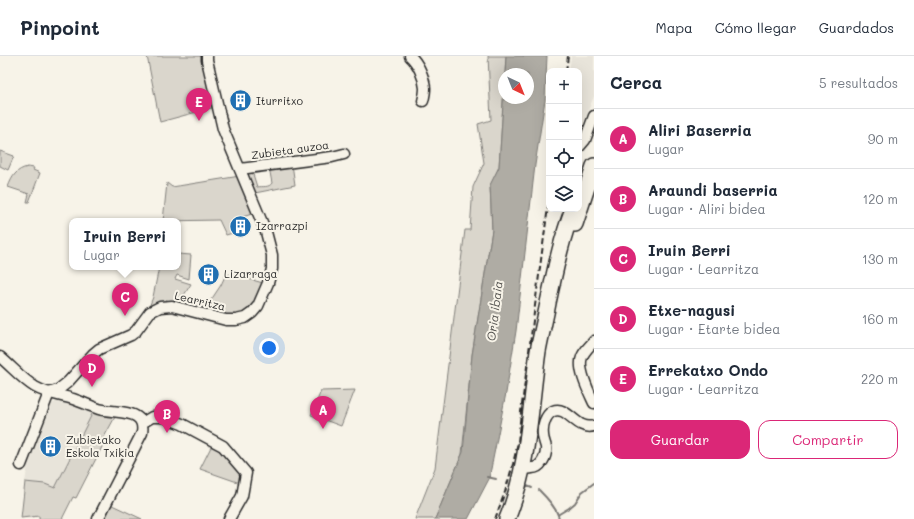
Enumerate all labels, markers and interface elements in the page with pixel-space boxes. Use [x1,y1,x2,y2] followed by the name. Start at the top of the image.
[20,15,100,40] text: Pinpoint
[656,18,693,37] text: Mapa
[715,18,797,37] text: Cómo llegar
[819,18,894,37] text: Guardados
[498,68,534,104] north arrow
[546,68,582,212] map controls
[546,68,582,104] button: +
[610,71,662,93] text: Cerca
[819,74,898,91] text: 5 resultados
[186,88,212,121] pin: E
[227,88,253,114] building icon: Iturritxo
[256,93,304,108] place label: Iturritxo
[546,104,582,140] button: −
[648,120,752,140] text: Aliri Baserria
[618,130,628,147] text: A
[868,130,898,147] text: 90 m
[250,137,330,162] street label: Zubieta auzoa
[546,140,582,176] button: locate
[648,140,684,157] text: Lugar
[546,176,582,212] button: layers
[648,180,778,200] text: Araundi baserria
[619,190,627,207] text: B
[862,190,898,207] text: 120 m
[648,200,766,217] text: Lugar · Aliri bidea
[228,213,254,239] building icon: Izarrazpi
[69,218,181,270] popup
[256,218,308,233] place label: Izarrazpi
[84,226,166,246] text: Iruin Berri
[648,240,731,260] text: Iruin Berri
[84,246,120,263] text: Lugar
[618,250,628,267] text: C
[862,250,898,267] text: 130 m
[648,260,759,277] text: Lugar · Learritza
[195,261,221,287] building icon: Lizarraga
[224,266,277,281] place label: Lizarraga
[482,280,506,342] water label: Oria ibaia
[112,283,138,316] pin: C
[173,287,227,314] street label: Learritza
[648,300,735,320] text: Etxe-nagusi
[618,310,628,327] text: D
[862,310,898,327] text: 160 m
[648,320,780,337] text: Lugar · Etarte bidea
[259,338,279,358] your location
[79,354,105,387] pin: D
[648,360,768,380] text: Errekatxo Ondo
[619,370,627,387] text: E
[861,370,898,387] text: 220 m
[648,380,759,397] text: Lugar · Learritza
[310,396,336,429] pin: A
[154,400,180,433] pin: B
[610,420,750,459] button: Guardar
[758,420,898,459] button: Compartir
[66,432,134,460] place label: Zubietako Eskola Txikia
[37,433,63,459] building icon: Zubietako Eskola Txikia

